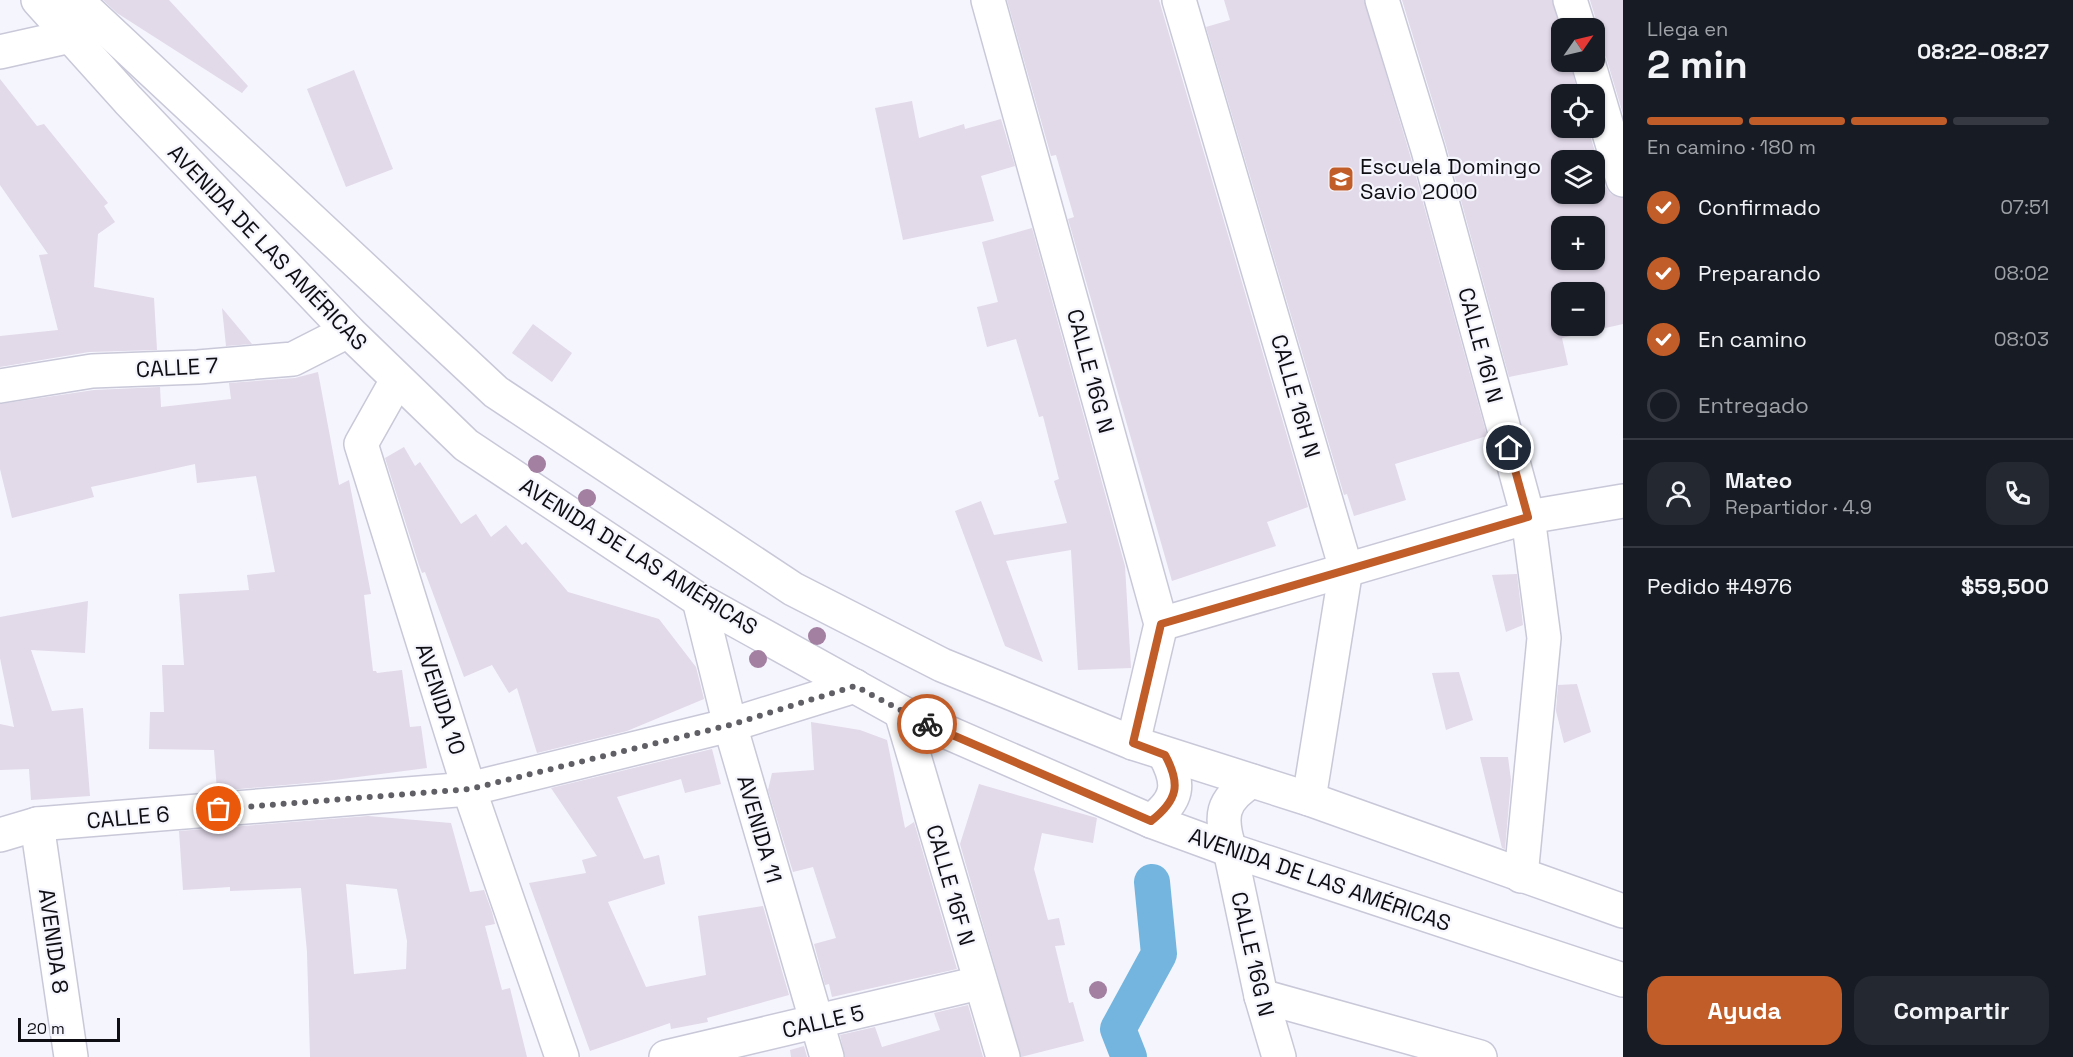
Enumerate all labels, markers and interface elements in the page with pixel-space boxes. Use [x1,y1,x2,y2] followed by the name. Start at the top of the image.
[1647,16,1728,42] text: Llega en
[1551,18,1605,72] north arrow
[1551,18,1605,336] map controls
[1917,37,2049,65] text: 08:22–08:27
[1647,40,1748,89] text: 2 min
[1551,84,1605,138] button: locate
[1647,134,1816,160] text: En camino · 180 m
[162,138,374,356] street label: AVENIDA DE LAS AMÉRICAS
[1551,150,1605,204] button: layers
[1360,152,1541,205] place label: Escuela Domingo Savio 2000
[1326,164,1356,194] school or university icon: Escuela Domingo Savio 2000
[1647,191,1680,224] icon: check
[1698,193,1821,221] text: Confirmado
[2000,194,2049,220] text: 07:51
[1551,216,1605,270] button: +
[1647,257,1680,290] icon: check
[1698,259,1821,287] text: Preparando
[1994,260,2049,286] text: 08:02
[1551,282,1605,336] button: −
[1452,284,1510,406] street label: CALLE 16I N
[1061,306,1121,436] street label: CALLE 16G N
[1647,323,1680,356] icon: check
[1698,325,1807,353] text: En camino
[1994,326,2049,352] text: 08:03
[1265,331,1327,461] street label: CALLE 16H N
[135,351,219,383] street label: CALLE 7
[1698,391,1809,419] text: Entregado
[1483,422,1534,473] pin
[1492,431,1525,464] icon: home
[1647,462,1710,525] button: person
[1986,462,2049,525] button: phone
[1725,466,1792,494] text: Mateo
[515,471,763,641] street label: AVENIDA DE LAS AMÉRICAS
[1725,494,1872,520] text: Repartidor · 4.9
[1647,572,1792,600] text: Pedido #4976
[1961,572,2049,600] text: $59,500
[410,640,472,758] street label: AVENIDA 10
[897,694,957,754] courier
[911,708,944,741] icon: bike
[731,772,789,886] street label: AVENIDA 11
[193,783,244,834] pin
[202,792,235,825] icon: bag
[85,799,171,835] street label: CALLE 6
[920,821,982,949] street label: CALLE 16F N
[1185,821,1455,937] street label: AVENIDA DE LAS AMÉRICAS
[33,887,75,995] street label: AVENIDA 8
[1225,889,1281,1019] street label: CALLE 16G N
[1647,976,1842,1045] button: Ayuda
[1854,976,2049,1045] button: Compartir
[779,998,867,1044] street label: CALLE 5
[18,1015,120,1042] scale bar
[27,1018,65,1039] text: 20 m

